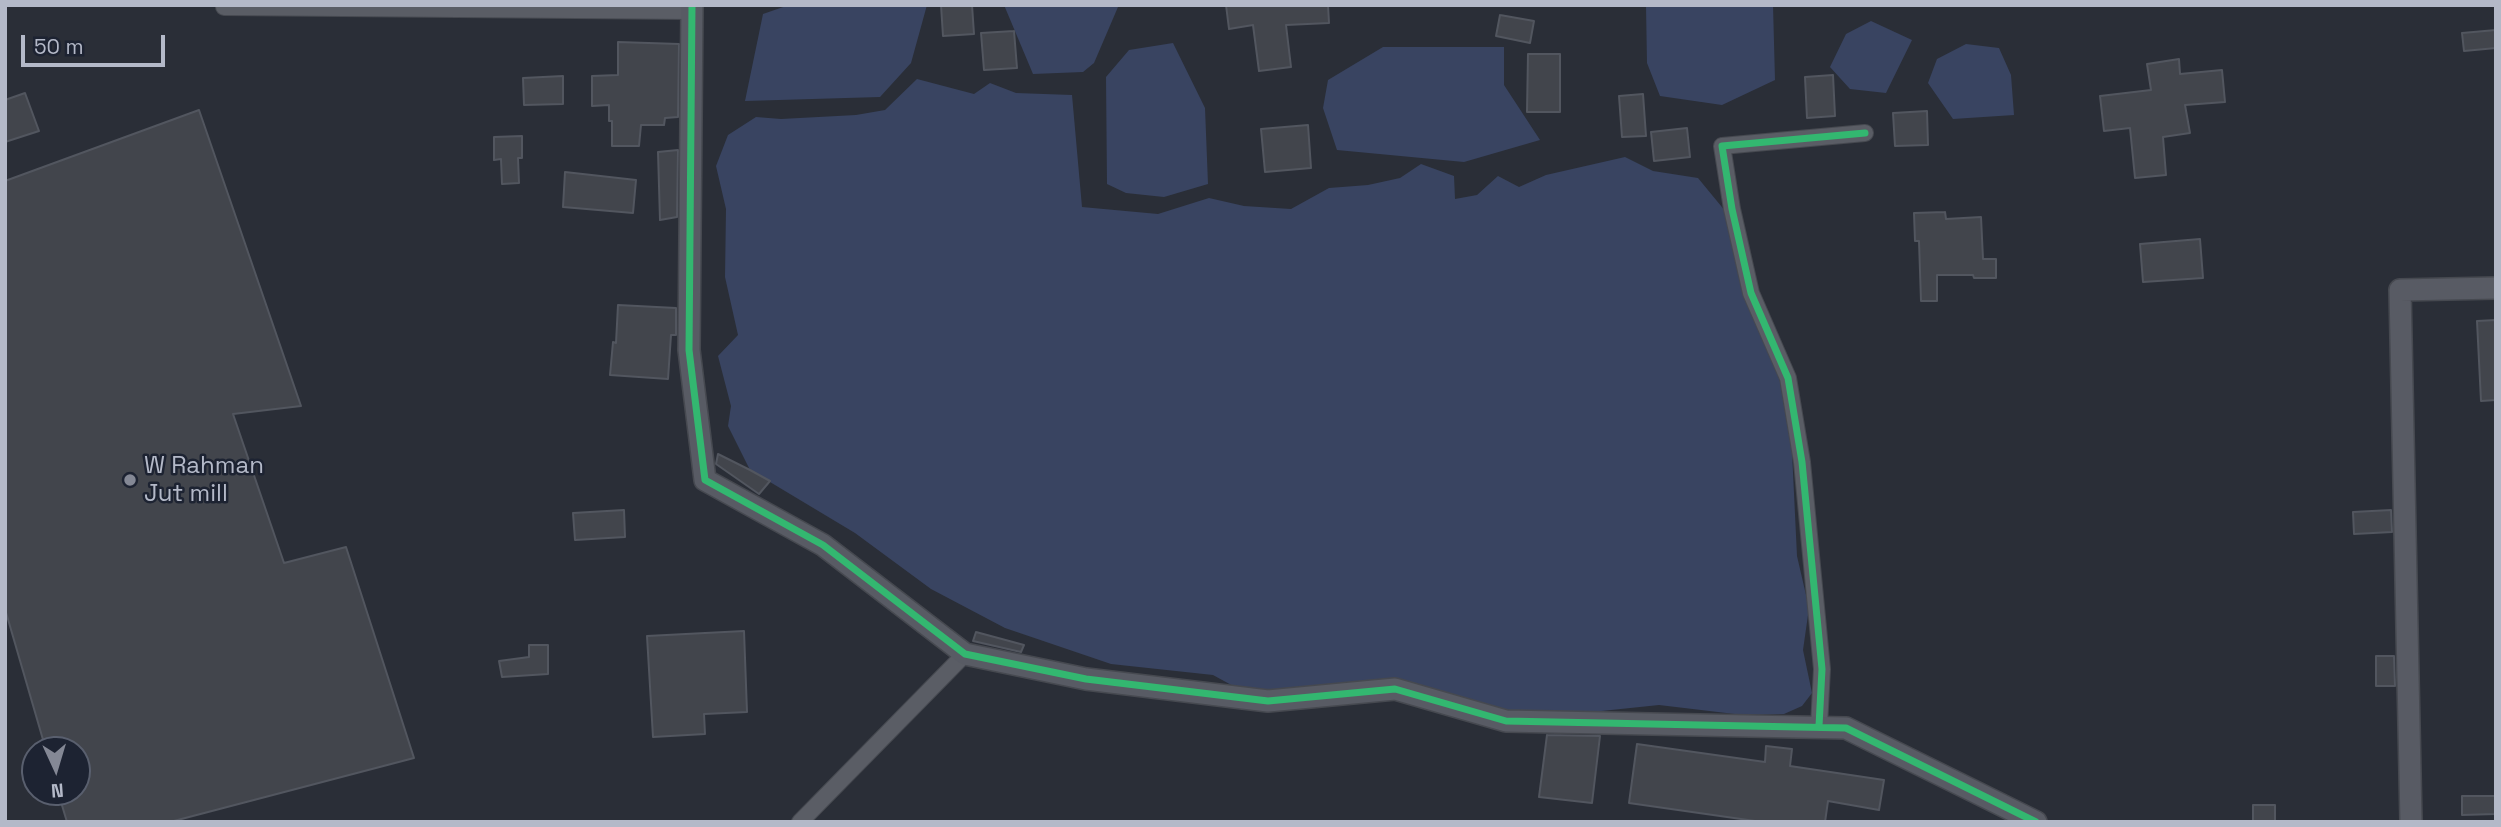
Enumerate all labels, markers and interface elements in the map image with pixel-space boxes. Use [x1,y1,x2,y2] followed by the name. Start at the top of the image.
[24,21,168,65] scale bar
[34,33,84,60] text: 50 m
[144,452,264,508] place label: W Rahman Jut mill
[122,472,138,488] marker: W Rahman Jut mill
[21,736,91,806] north arrow
[50,778,65,803] text: N

